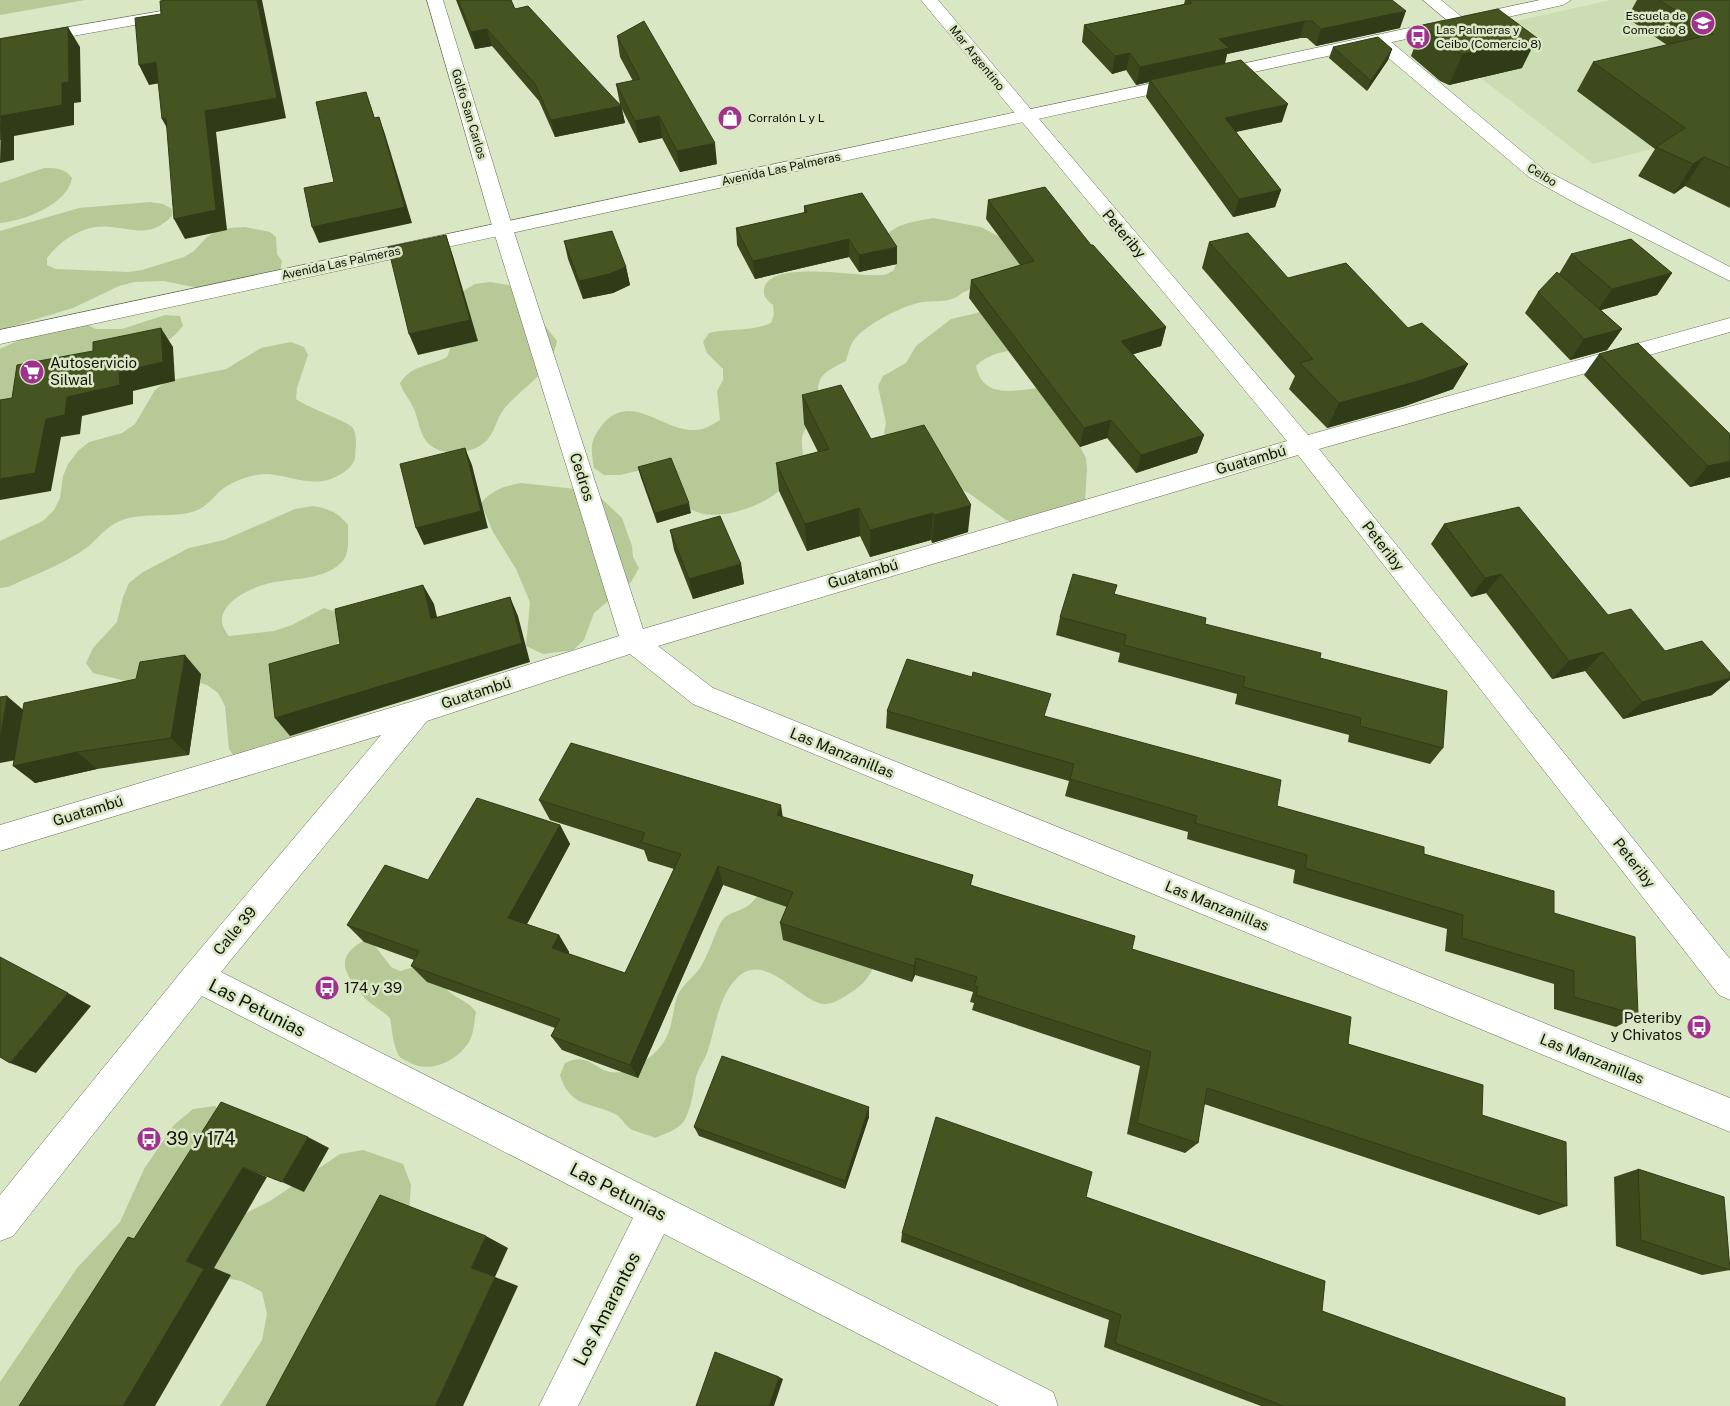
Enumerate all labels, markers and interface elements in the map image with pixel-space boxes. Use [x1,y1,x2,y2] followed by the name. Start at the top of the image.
[1622,9,1686,37] place label: Escuela de Comercio 8
[1690,10,1716,36] school or university icon: Escuela de Comercio 8
[946,23,1008,94] street label: Mar Argentino
[1436,23,1542,51] place label: Las Palmeras y Ceibo (Comercio 8)
[1405,24,1431,50] bus stop icon: Las Palmeras y Ceibo (Comercio 8)
[449,67,489,161] street label: Golfo San Carlos
[717,105,743,131] shop icon: Corralón L y L
[748,111,825,125] place label: Corralón L y L
[720,150,842,188] street label: Avenida Las Palmeras
[1525,161,1559,190] street label: Ceibo
[1099,206,1150,261] street label: Peteriby
[280,244,402,282] street label: Avenida Las Palmeras
[50,354,137,388] place label: Autoservicio Silwal
[19,359,45,385] supermarket icon: Autoservicio Silwal
[1214,441,1288,478] street label: Guatambú
[567,451,598,503] street label: Cedros
[1359,518,1408,574] street label: Peteriby
[826,555,900,592] street label: Guatambú
[439,673,513,712] street label: Guatambú
[788,724,897,781] street label: Las Manzanillas
[51,792,125,829] street label: Guatambú
[1610,835,1659,891] street label: Peteriby
[1163,877,1272,934] street label: Las Manzanillas
[210,903,260,958] street label: Calle 39
[205,974,309,1041] street label: Las Petunias
[314,975,340,1001] bus stop icon: 174 y 39
[344,979,402,996] place label: 174 y 39
[1611,1009,1682,1043] place label: Peteriby y Chivatos
[1686,1014,1712,1040] bus stop icon: Peteriby y Chivatos
[1538,1030,1647,1087] street label: Las Manzanillas
[136,1126,162,1152] bus stop icon: 39 y 174
[166,1128,236,1149] place label: 39 y 174
[566,1158,670,1225] street label: Las Petunias
[569,1249,644,1369] street label: Los Amarantos

